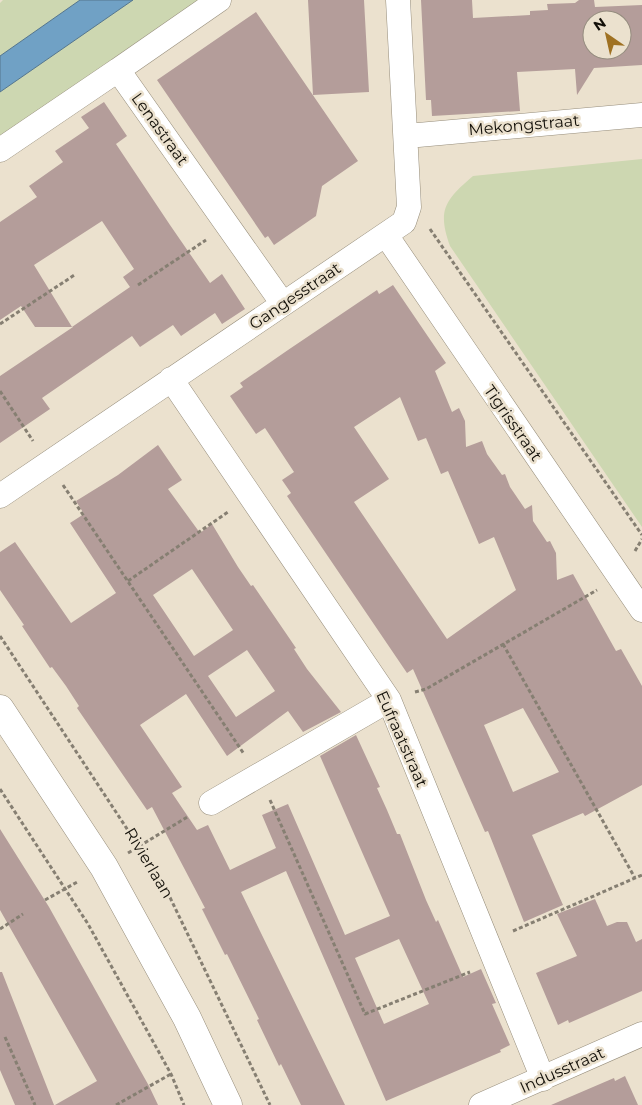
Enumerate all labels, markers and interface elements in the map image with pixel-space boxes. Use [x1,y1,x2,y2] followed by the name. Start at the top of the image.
[582,10,632,60] north arrow
[590,14,609,35] text: N
[127,89,193,169] street label: Lenastraat
[468,111,581,139] street label: Mekongstraat
[246,258,345,334] street label: Gangesstraat
[480,381,546,465] street label: Tigrisstraat
[372,688,432,791] street label: Eufraatstraat
[121,824,177,902] street label: Rivierlaan
[517,1043,608,1097] street label: Indusstraat

